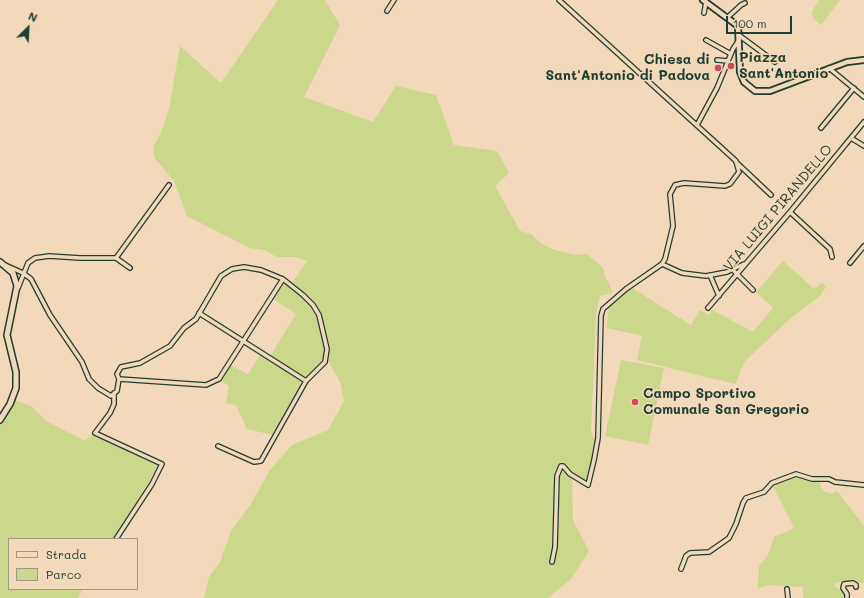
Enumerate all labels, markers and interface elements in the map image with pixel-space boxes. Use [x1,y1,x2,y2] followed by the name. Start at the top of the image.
[8,8,48,48] north arrow
[26,8,40,25] text: N
[728,8,794,34] scale bar
[733,15,767,31] text: 100 m
[739,50,828,82] place label: Piazza Sant'Antonio
[546,52,710,84] place label: Chiesa di Sant'Antonio di Padova
[726,61,736,71] marker: Piazza Sant'Antonio
[713,63,723,73] marker: Chiesa di Sant'Antonio di Padova
[720,141,836,275] street label: VIA LUIGI PIRANDELLO
[643,386,809,418] place label: Campo Sportivo Comunale San Gregorio
[630,397,640,407] marker: Campo Sportivo Comunale San Gregorio
[8,538,138,590] legend
[46,546,87,562] text: Strada
[46,566,81,582] text: Parco

